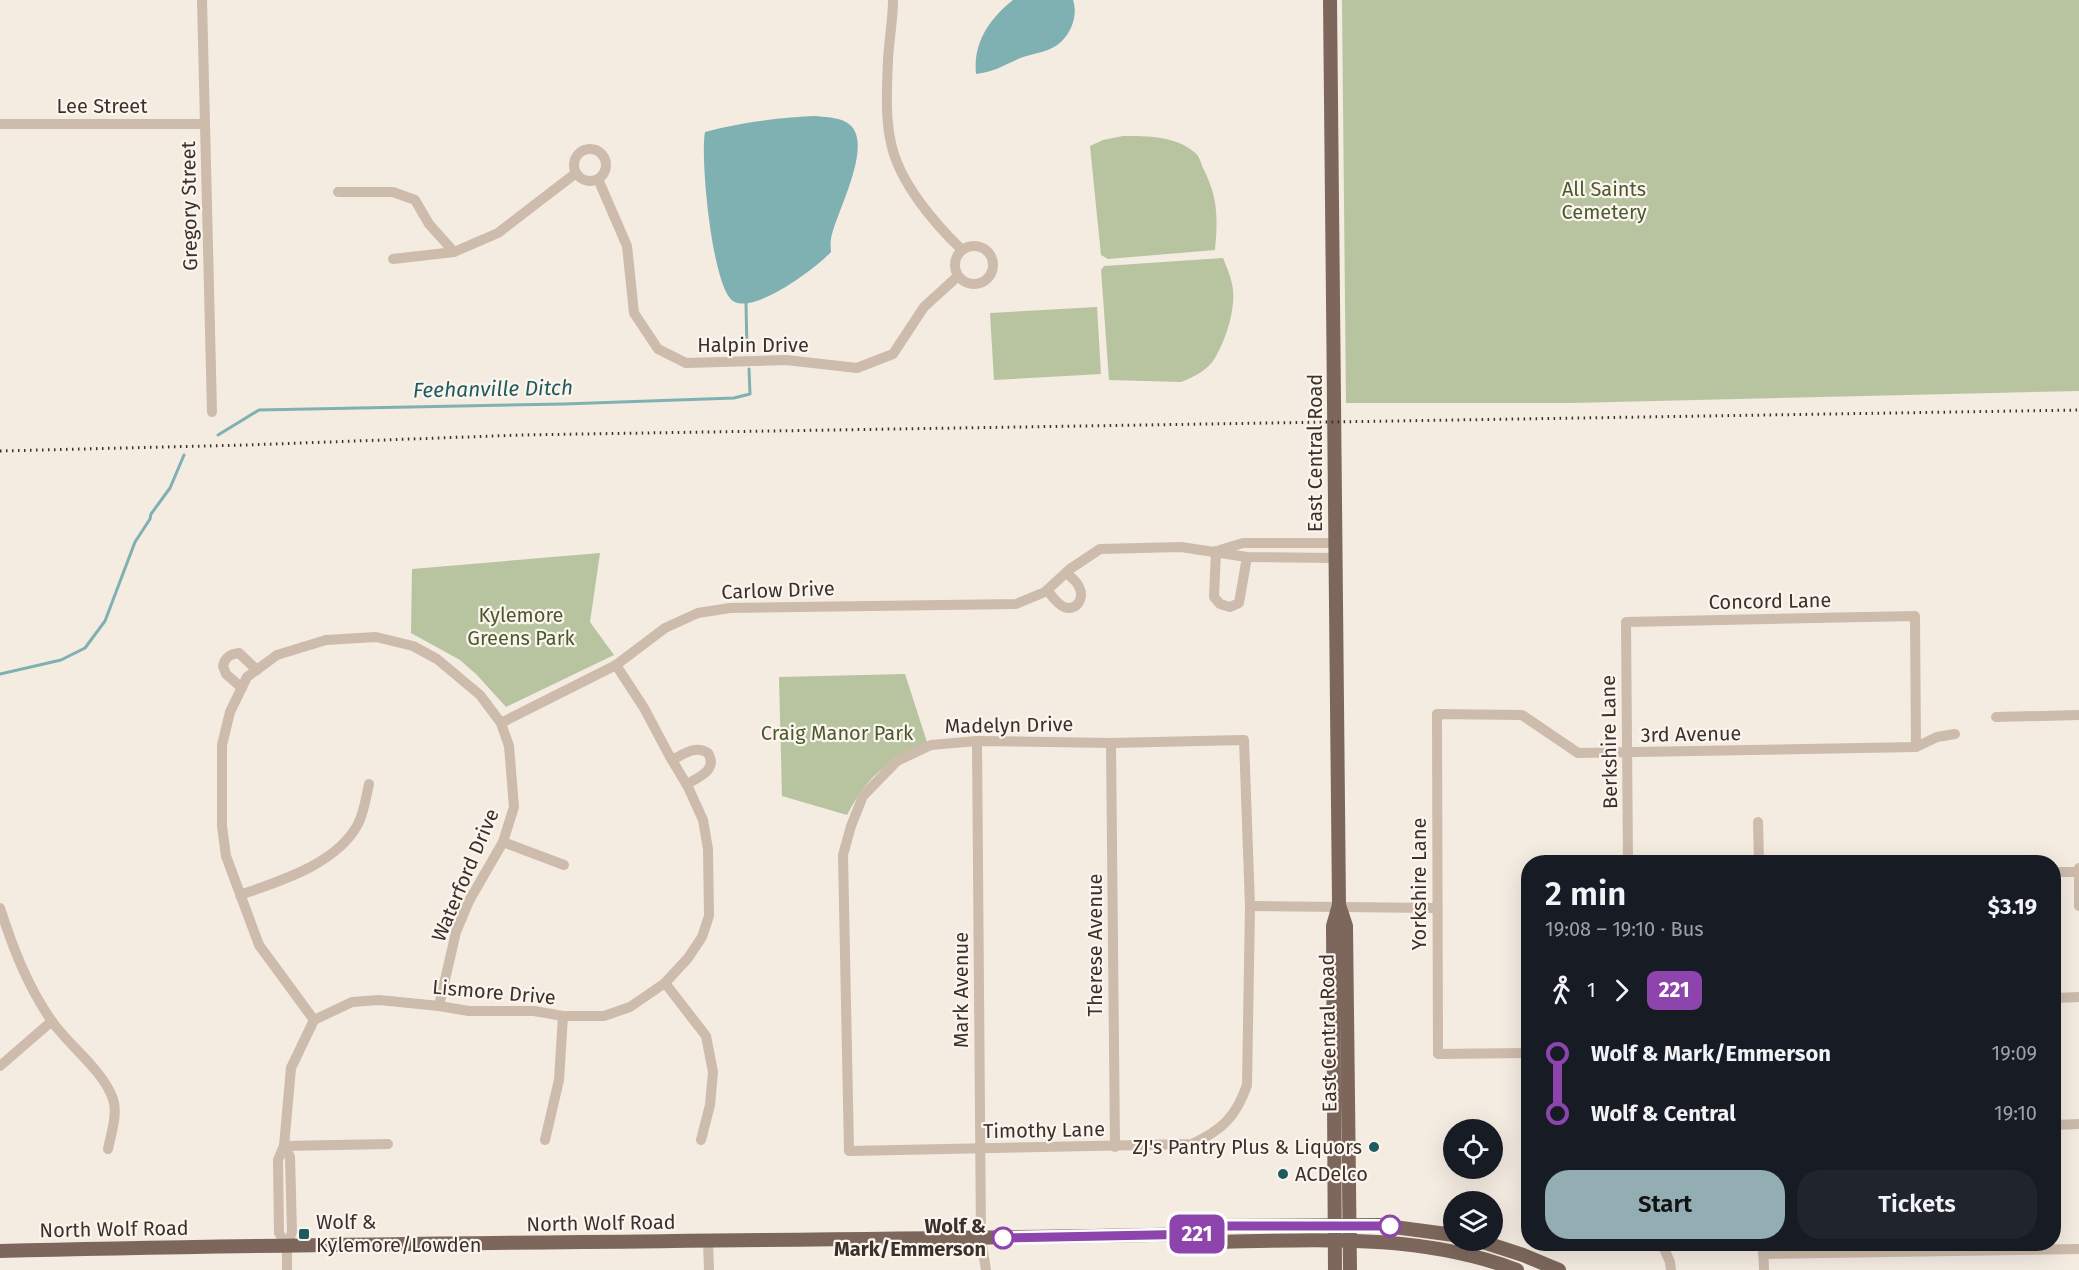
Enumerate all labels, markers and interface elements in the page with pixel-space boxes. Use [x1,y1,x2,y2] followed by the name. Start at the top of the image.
[57,94,148,118] street label: Lee Street
[176,140,202,271] street label: Gregory Street
[1561,177,1647,224] park label: All Saints Cemetery
[697,333,809,357] street label: Halpin Drive
[1303,374,1327,532] street label: East Central Road
[413,375,573,403] water label: Feehanville Ditch
[721,576,835,604] street label: Carlow Drive
[1708,588,1832,614] street label: Concord Lane
[467,603,575,650] park label: Kylemore Greens Park
[1596,675,1622,809] street label: Berkshire Lane
[944,712,1074,738] street label: Madelyn Drive
[761,721,914,745] park label: Craig Manor Park
[1640,721,1742,747] street label: 3rd Avenue
[426,805,504,945] street label: Waterford Drive
[1407,818,1431,950] street label: Yorkshire Lane
[1083,874,1107,1016] street label: Therese Avenue
[1545,874,1626,914] text: 2 min
[1988,893,2037,920] text: $3.19
[1545,917,1704,941] text: 19:08 – 19:10 · Bus
[949,932,973,1048] street label: Mark Avenue
[1315,953,1341,1113] street label: East Central Road
[1545,974,1578,1007] icon: walk
[1605,974,1638,1007] icon: forward
[431,975,557,1009] street label: Lismore Drive
[1659,977,1690,1003] text: 221
[1587,978,1596,1002] text: 1
[1591,1040,1831,1067] text: Wolf & Mark/Emmerson
[1992,1041,2037,1065] text: 19:09
[1591,1100,1736,1127] text: Wolf & Central
[1994,1101,2037,1125] text: 19:10
[983,1117,1105,1143] street label: Timothy Lane
[1443,1119,1503,1251] map controls
[1443,1119,1503,1179] button: locate
[1133,1135,1362,1159] place label: ZJ's Pantry Plus & Liquors
[1367,1140,1381,1154] marker: ZJ's Pantry Plus & Liquors
[1295,1162,1368,1186] place label: ACDelco
[1276,1167,1290,1181] marker: ACDelco
[1545,1170,1785,1239] button: Start
[1797,1170,2037,1239] button: Tickets
[1443,1191,1503,1251] button: layers
[316,1210,481,1257] place label: Wolf & Kylemore/Lowden
[526,1210,676,1236] street label: North Wolf Road
[834,1214,986,1261] place label: Wolf & Mark/Emmerson
[1162,1214,1232,1254] line badge: 221
[1379,1215,1401,1237] unlabelled marker
[39,1216,189,1242] street label: North Wolf Road
[1182,1221,1213,1247] text: 221
[297,1227,311,1241] marker: Wolf & Kylemore/Lowden
[992,1227,1014,1249] marker: Wolf & Mark/Emmerson

